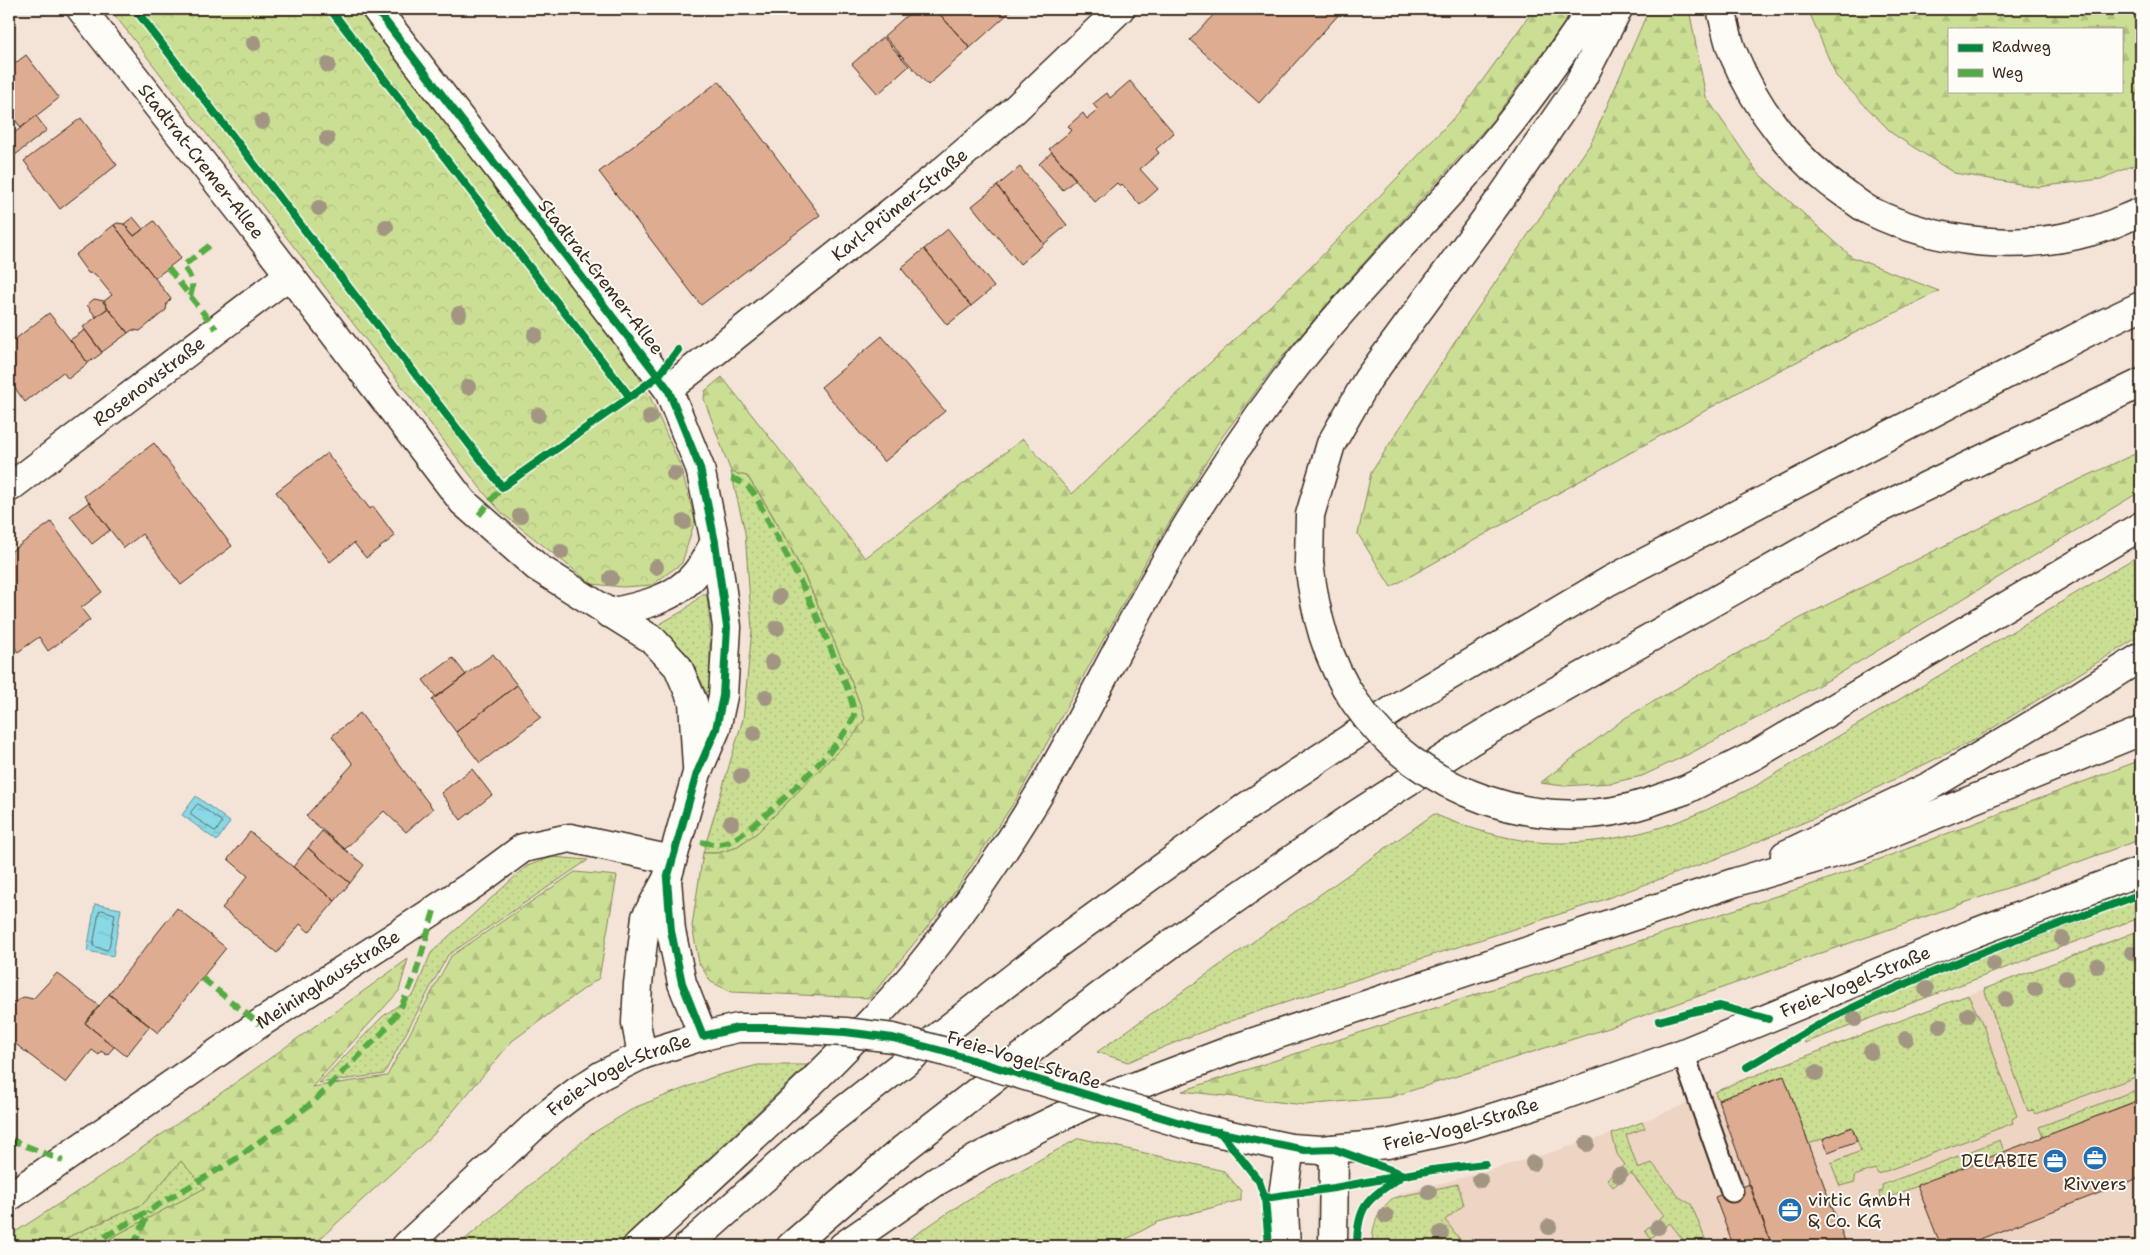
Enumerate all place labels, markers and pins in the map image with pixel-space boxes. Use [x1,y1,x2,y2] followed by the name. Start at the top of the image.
[2082,1145,2108,1171] office icon: Rivvers
[2042,1148,2068,1174] office icon: DELABIE
[1961,1149,2038,1173] place label: DELABIE
[2063,1172,2127,1196] place label: Rivvers
[1808,1188,1911,1233] place label: virtic GmbH & Co. KG
[1777,1197,1803,1223] office icon: virtic GmbH & Co. KG

